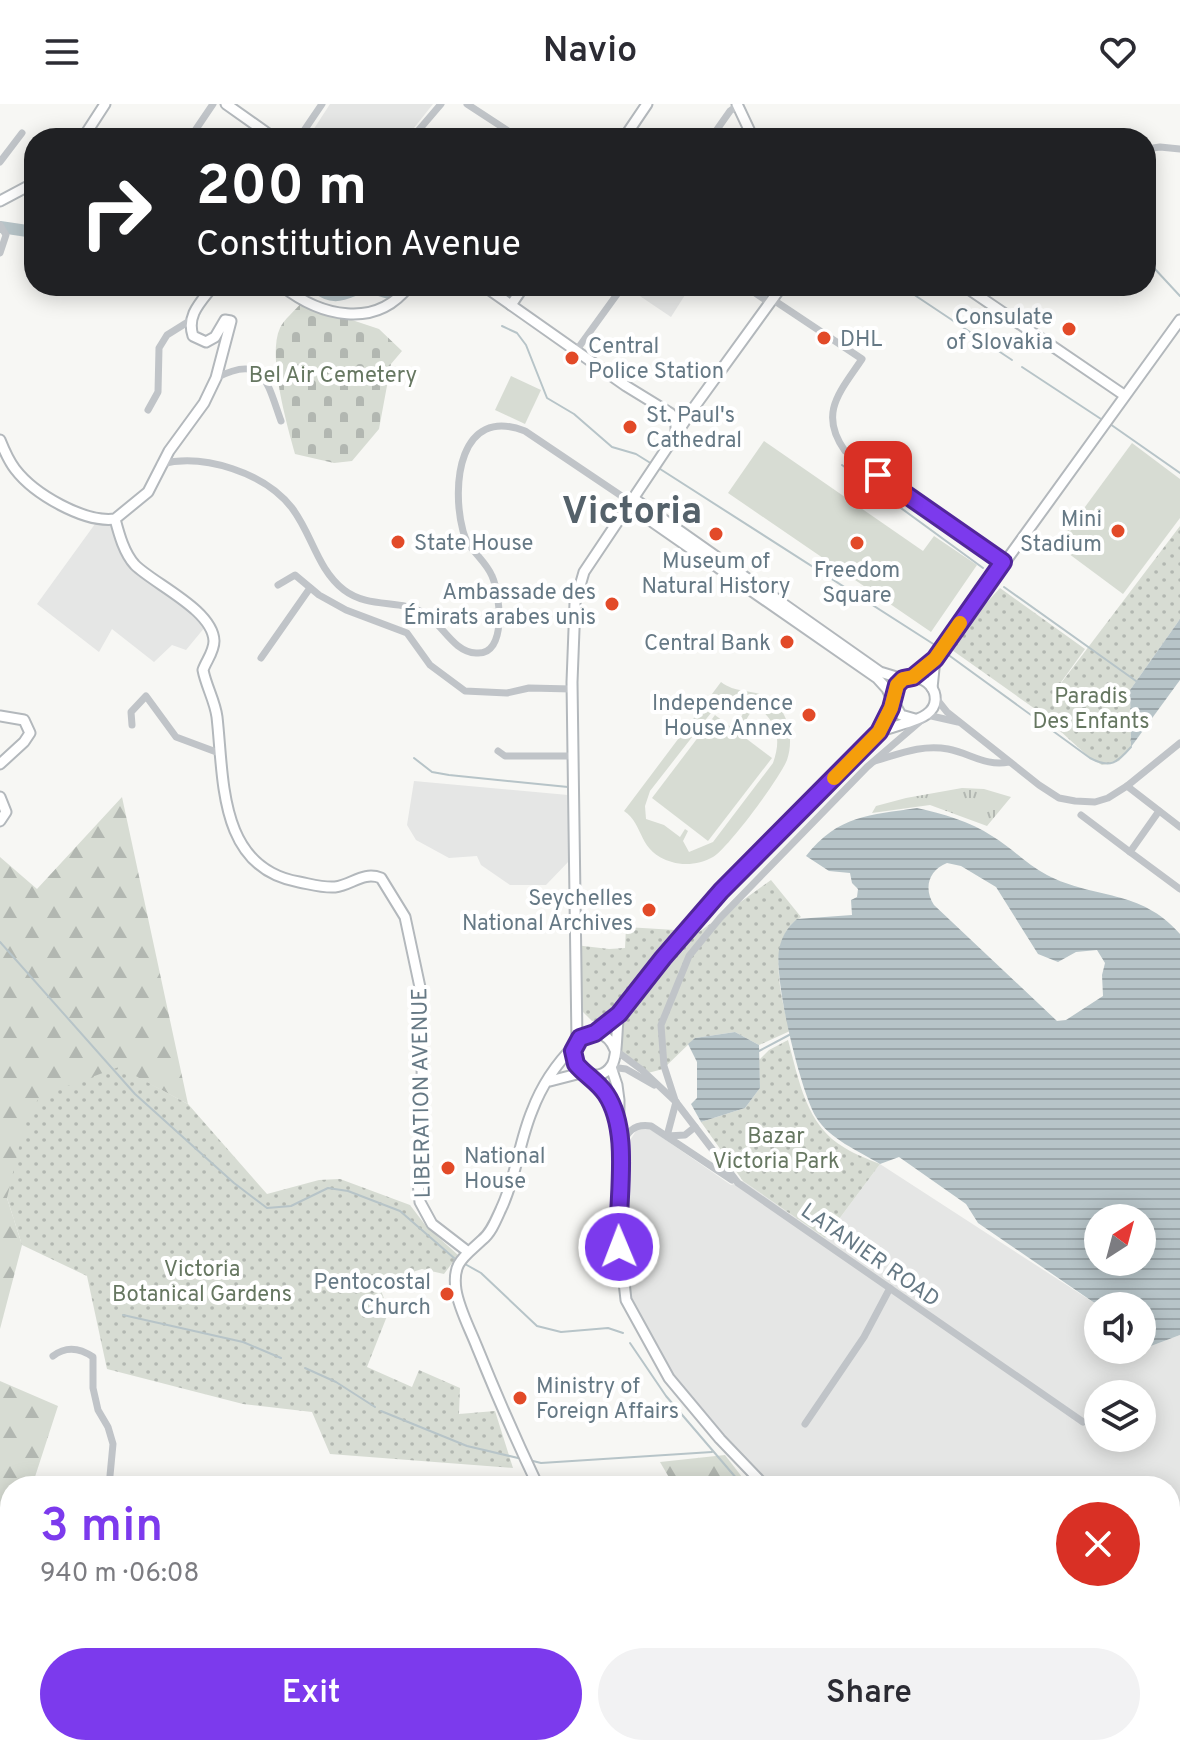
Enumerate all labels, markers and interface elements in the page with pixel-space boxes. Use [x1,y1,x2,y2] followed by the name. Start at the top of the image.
[543,29,637,75] text: Navio
[40,30,84,74] icon: menu
[1096,30,1140,74] icon: heart
[196,154,367,224] text: 200 m
[64,160,168,264] icon: right
[196,223,521,269] text: Constitution Avenue
[946,305,1053,357] place label: Consulate of Slovakia
[1060,320,1078,338] marker: Consulate of Slovakia
[840,327,883,354] place label: DHL
[815,329,833,347] marker: DHL
[588,334,724,386] place label: Central Police Station
[563,349,581,367] marker: Central Police Station
[249,363,417,390] park label: Bel Air Cemetery
[646,403,742,455] place label: St. Paul's Cathedral
[621,418,639,436] marker: St. Paul's Cathedral
[844,441,912,509] pin
[856,453,900,497] icon: arrive
[562,489,702,538] district label: Victoria
[1020,507,1102,559] place label: Mini Stadium
[1109,522,1127,540] marker: Mini Stadium
[707,525,725,543] marker: Museum of Natural History
[414,531,533,558] place label: State House
[389,533,407,551] marker: State House
[848,534,866,552] marker: Freedom Square
[642,549,790,601] place label: Museum of Natural History
[814,558,900,610] place label: Freedom Square
[404,580,596,632] place label: Ambassade des Émirats arabes unis
[603,595,621,613] marker: Ambassade des Émirats arabes unis
[644,631,771,658] place label: Central Bank
[778,633,796,651] marker: Central Bank
[1033,684,1149,736] park label: Paradis Des Enfants
[652,691,793,743] place label: Independence House Annex
[800,706,818,724] marker: Independence House Annex
[462,886,633,938] place label: Seychelles National Archives
[640,901,658,919] marker: Seychelles National Archives
[407,987,438,1199] street label: LIBERATION AVENUE
[712,1124,840,1176] park label: Bazar Victoria Park
[464,1144,546,1196] place label: National House
[439,1159,457,1177] marker: National House
[795,1198,944,1314] street label: LATANIER ROAD
[1084,1204,1156,1276] north arrow
[1084,1204,1156,1452] map controls
[577,1205,661,1289] position arrow
[112,1257,292,1309] park label: Victoria Botanical Gardens
[313,1270,431,1322] place label: Pentocostal Church
[438,1285,456,1303] marker: Pentocostal Church
[1084,1292,1156,1364] button: sound
[536,1374,679,1426] place label: Ministry of Foreign Affairs
[1084,1380,1156,1452] button: layers
[511,1389,529,1407] marker: Ministry of Foreign Affairs
[40,1498,163,1558] text: 3 min
[1056,1502,1140,1586] button: close
[40,1558,199,1591] text: 940 m · 06:08
[40,1648,582,1740] button: Exit
[598,1648,1140,1740] button: Share

